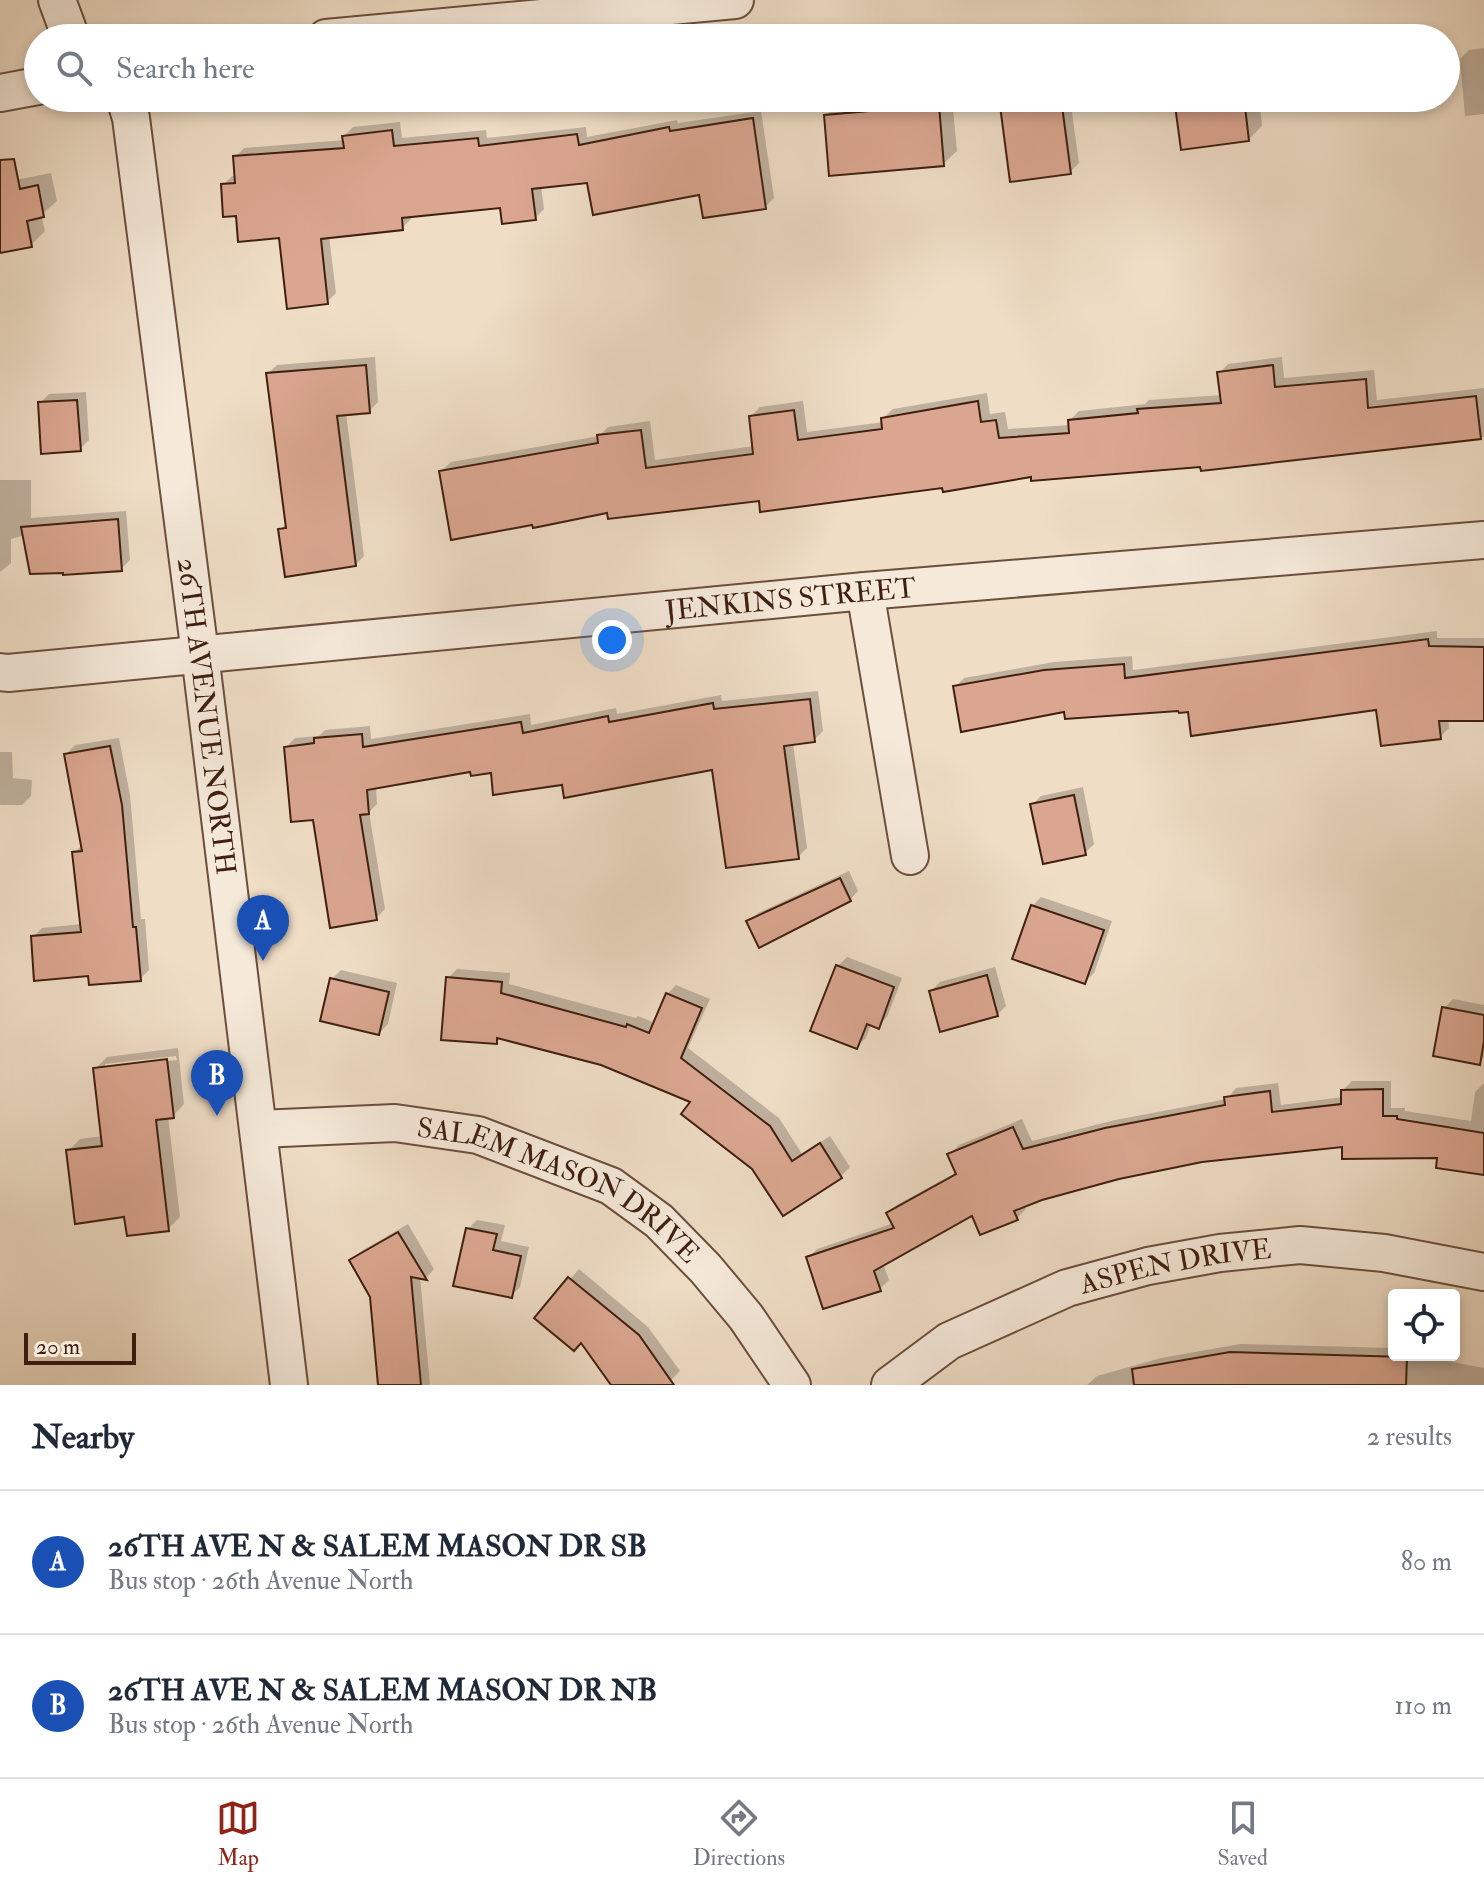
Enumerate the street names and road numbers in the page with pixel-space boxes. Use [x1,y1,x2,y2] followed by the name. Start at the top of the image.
[169,556,243,877] street label: 26TH AVENUE NORTH
[663,571,917,629] street label: JENKINS STREET
[415,1110,706,1271] street label: SALEM MASON DRIVE
[1075,1232,1273,1303] street label: ASPEN DRIVE

